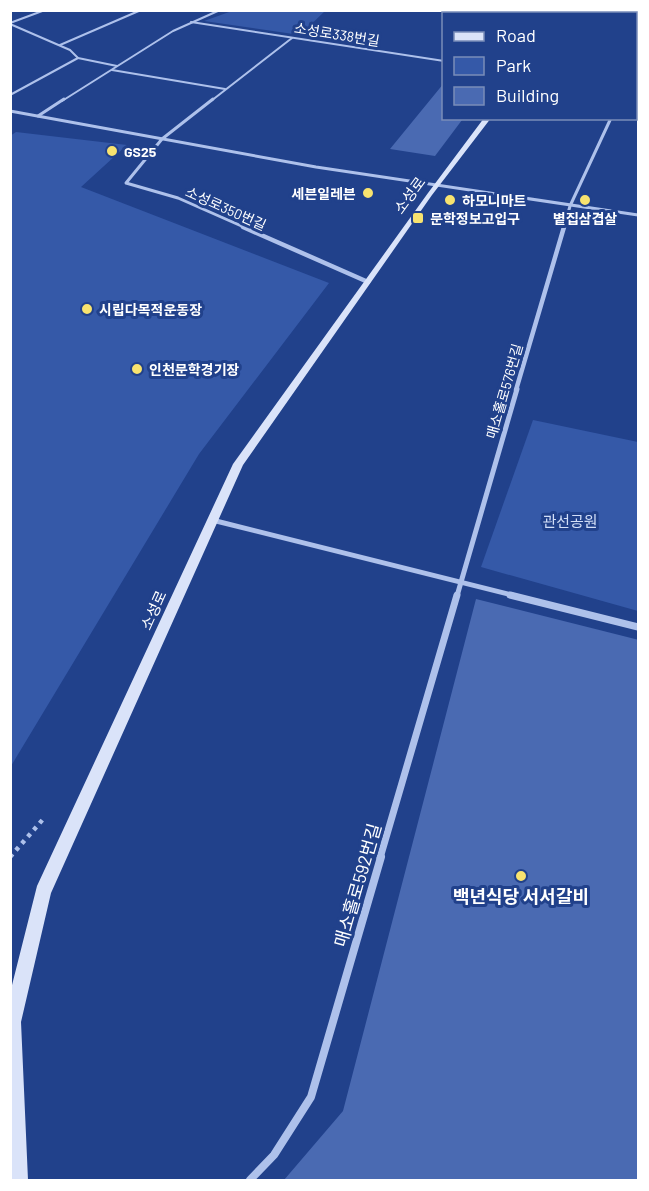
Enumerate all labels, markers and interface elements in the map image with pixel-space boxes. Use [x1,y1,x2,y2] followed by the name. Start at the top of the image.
[442,12,637,120] legend
[293,19,381,49] street label: 소성로338번길
[496,24,536,46] text: Road
[496,54,531,76] text: Park
[496,84,559,106] text: Building
[124,143,157,160] place label: GS25
[105,144,119,158] marker: GS25
[390,173,428,217] street label: 소성로
[183,183,269,233] street label: 소성로350번길
[292,185,356,202] place label: 세븐일레븐
[361,186,375,200] marker: 세븐일레븐
[462,192,527,209] place label: 하모니마트
[443,193,457,207] marker: 하모니마트
[578,193,592,207] marker: 볕집삼겹살
[430,210,520,227] place label: 문학정보고입구
[553,210,617,227] place label: 볕집삼겹살
[411,211,425,225] marker: 문학정보고입구
[99,301,202,318] place label: 시립다목적운동장
[80,302,94,316] marker: 시립다목적운동장
[482,341,526,441] street label: 매소홀로576번길
[149,361,239,378] place label: 인천문학경기장
[130,362,144,376] marker: 인천문학경기장
[542,512,598,530] park label: 관선공원
[136,587,170,633] street label: 소성로
[329,821,385,949] street label: 매소홀로592번길
[514,869,528,883] marker: 백년식당 서서갈비
[453,885,589,907] place label: 백년식당 서서갈비

